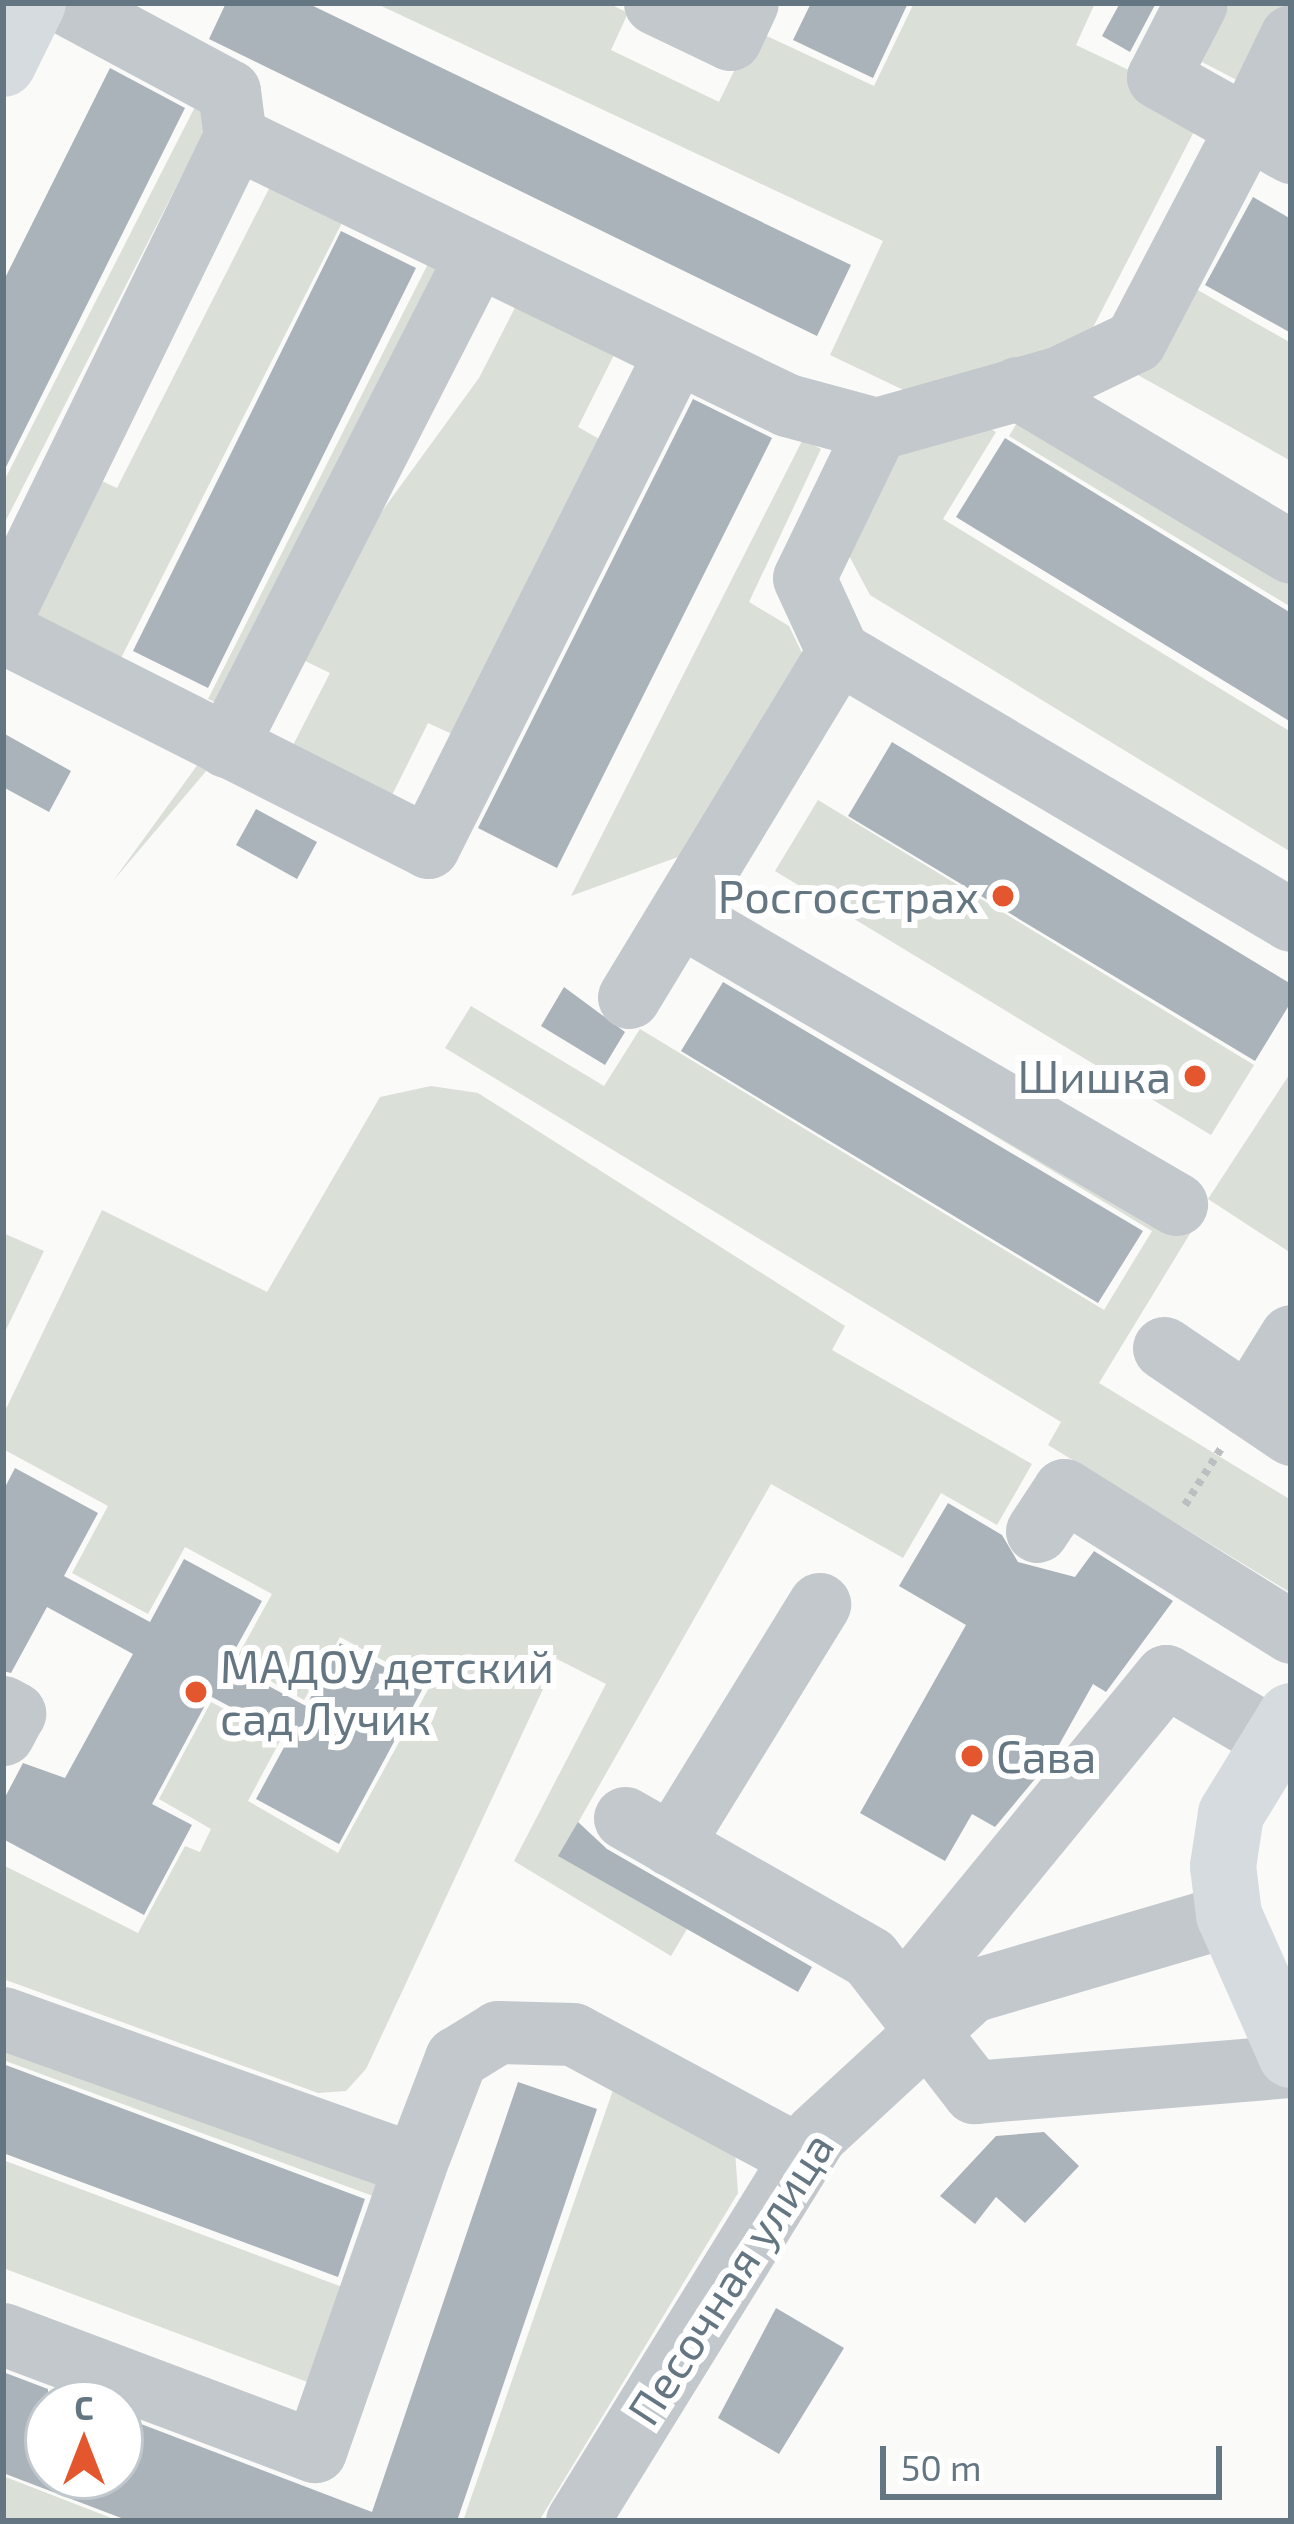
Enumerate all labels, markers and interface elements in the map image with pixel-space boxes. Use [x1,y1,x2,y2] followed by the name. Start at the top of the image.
[718,869,979,923] place label: Росгосстрах
[990,883,1016,909] marker: Росгосстрах
[1018,1049,1171,1103] place label: Шишка
[1182,1063,1208,1089] marker: Шишка
[220,1639,554,1745] place label: МАДОУ детский сад Лучик
[183,1679,209,1705] marker: МАДОУ детский сад Лучик
[996,1729,1096,1783] place label: Сава
[959,1743,985,1769] marker: Сава
[616,2122,844,2434] street label: Песочная улица
[24,2380,144,2500] north arrow
[74,2387,94,2427] text: С
[886,2422,1228,2496] scale bar
[901,2445,982,2488] text: 50 m

